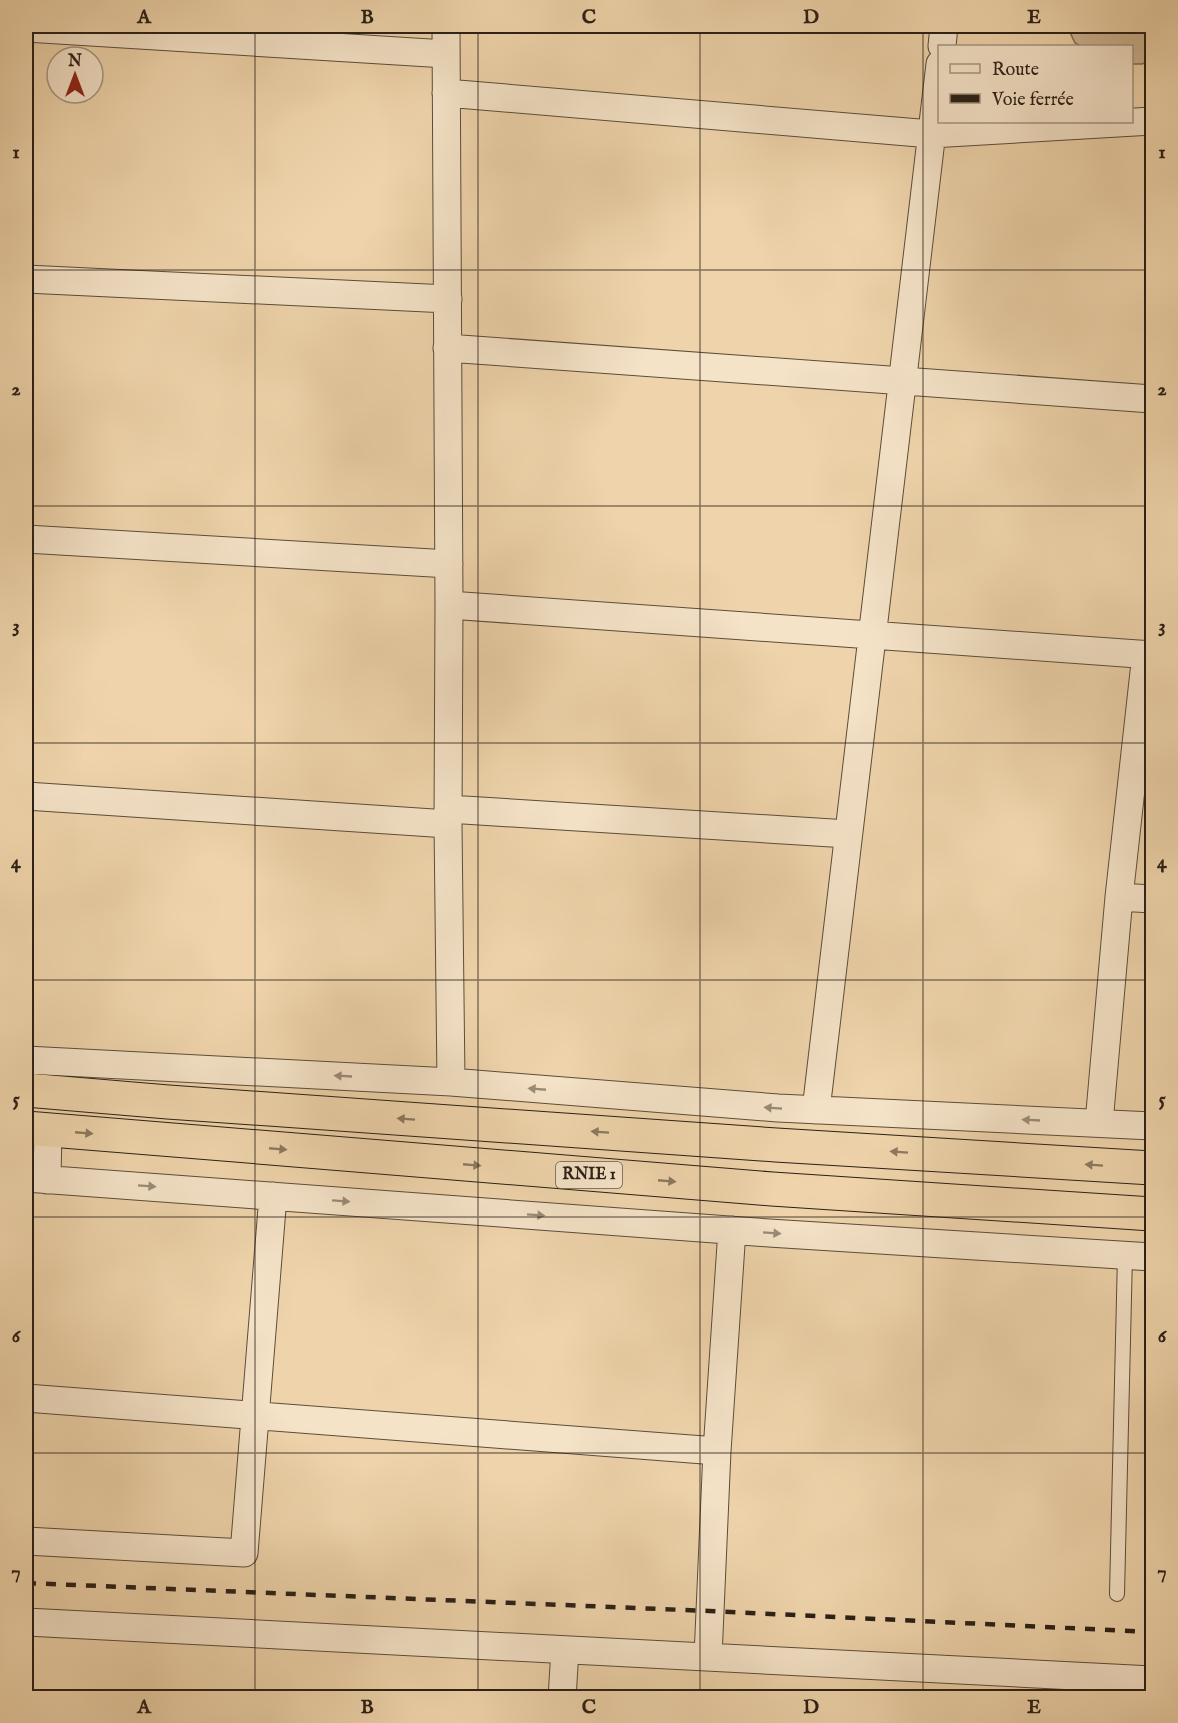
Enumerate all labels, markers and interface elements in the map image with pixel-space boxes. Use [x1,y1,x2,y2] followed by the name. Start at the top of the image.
[136,5,152,30] text: A
[360,5,374,30] text: B
[582,5,596,30] text: C
[803,5,819,30] text: D
[1027,5,1041,30] text: E
[45,45,105,105] north arrow
[938,45,1133,123] legend
[67,52,82,72] text: N
[992,59,1039,82] text: Route
[991,89,1074,112] text: Voie ferrée
[12,140,20,165] text: 1
[1158,140,1166,165] text: 1
[11,377,21,402] text: 2
[1157,377,1167,402] text: 2
[12,614,20,639] text: 3
[1158,614,1166,639] text: 3
[11,850,22,875] text: 4
[1157,850,1168,875] text: 4
[333,1072,352,1081] one-way arrow
[528,1084,547,1094] one-way arrow
[12,1087,20,1112] text: 5
[1158,1087,1166,1112] text: 5
[764,1103,783,1113] one-way arrow
[396,1114,415,1123] one-way arrow
[1022,1115,1041,1124] one-way arrow
[74,1128,93,1138] one-way arrow
[591,1128,610,1137] one-way arrow
[269,1145,288,1154] one-way arrow
[890,1148,909,1157] one-way arrow
[463,1160,482,1170] one-way arrow
[1085,1160,1104,1169] one-way arrow
[556,1162,622,1188] road number: RNIE 1
[657,1176,676,1186] one-way arrow
[137,1181,156,1191] one-way arrow
[332,1196,351,1205] one-way arrow
[526,1210,545,1220] one-way arrow
[763,1228,782,1238] one-way arrow
[12,1324,22,1349] text: 6
[1158,1324,1168,1349] text: 6
[11,1560,21,1585] text: 7
[1157,1560,1167,1585] text: 7
[136,1695,152,1720] text: A
[360,1695,374,1720] text: B
[582,1695,596,1720] text: C
[803,1695,819,1720] text: D
[1027,1695,1041,1720] text: E

